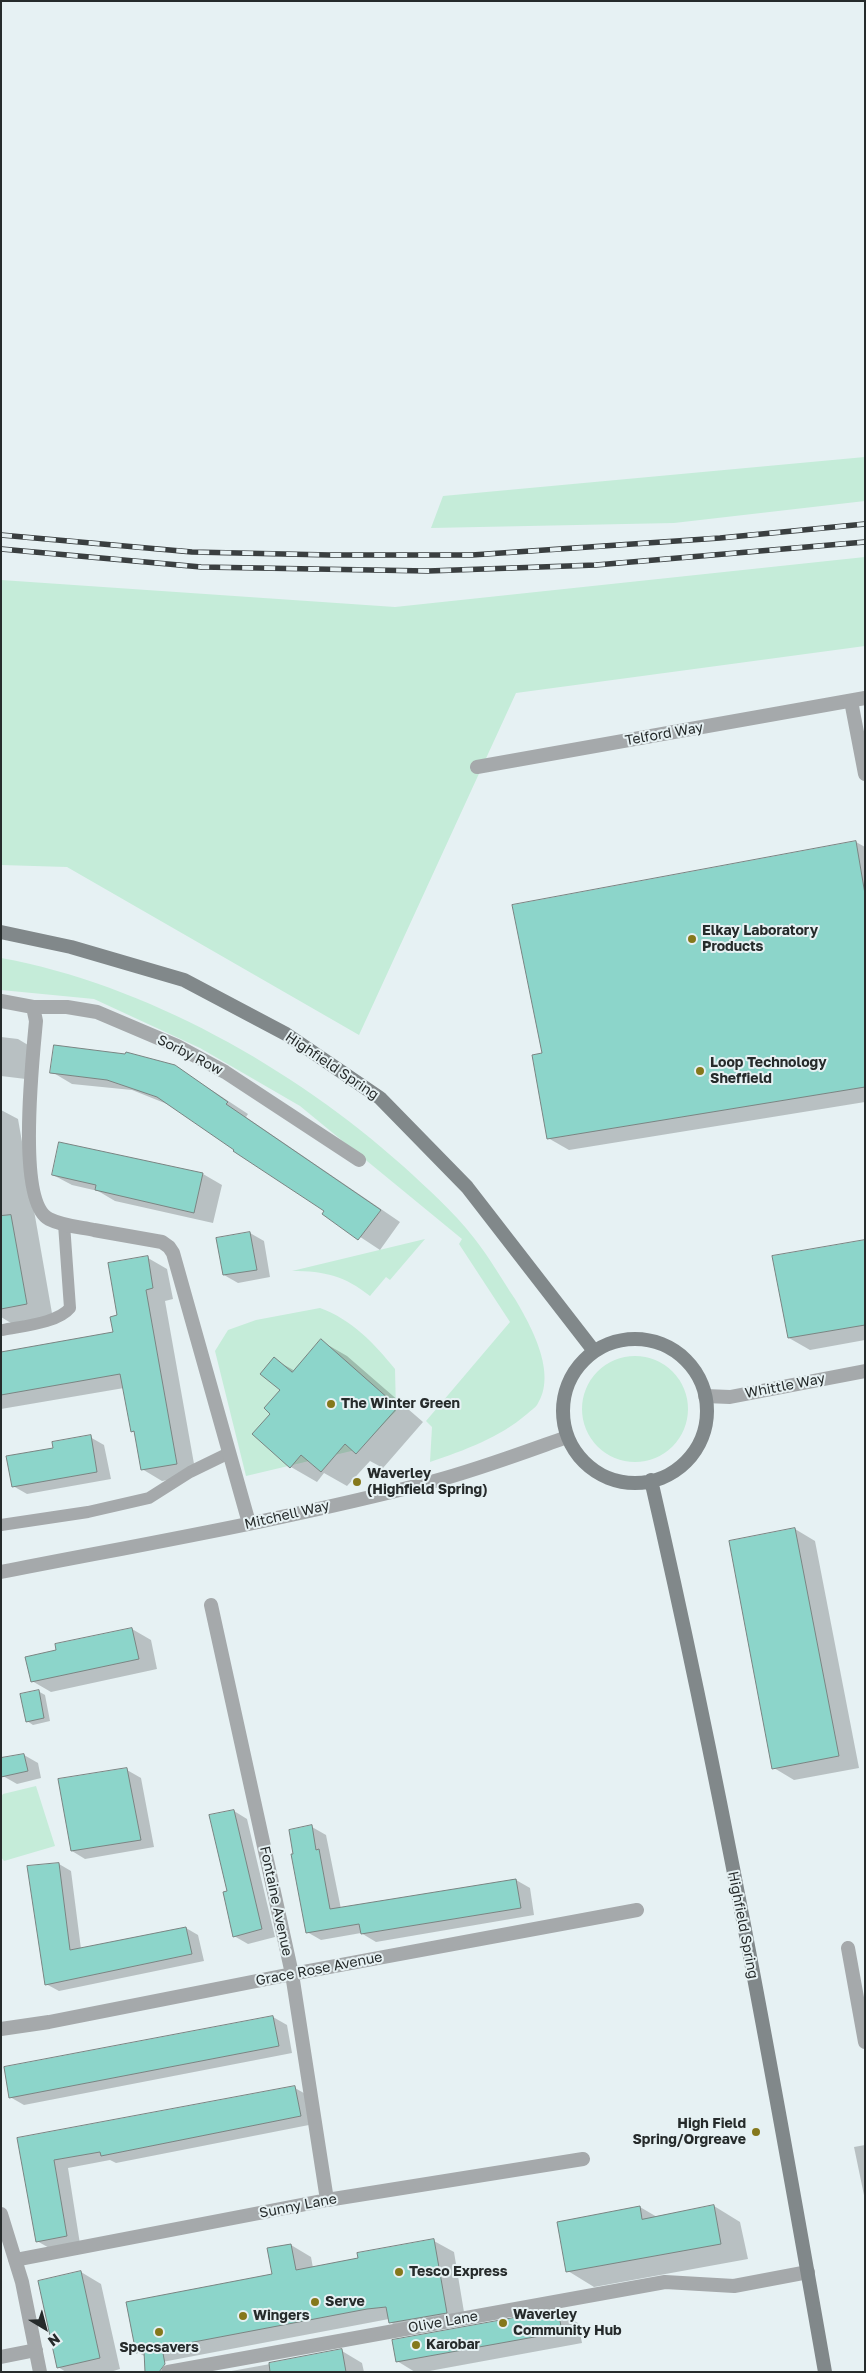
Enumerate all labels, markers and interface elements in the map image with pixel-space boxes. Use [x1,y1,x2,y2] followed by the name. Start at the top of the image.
[624,719,704,749] street label: Telford Way
[702,923,818,956] place label: Elkay Laboratory Products
[686,933,698,945] marker: Elkay Laboratory Products
[282,1029,382,1103] street label: Highfield Spring
[154,1031,226,1079] street label: Sorby Row
[710,1055,827,1088] place label: Loop Technology Sheffield
[694,1065,706,1077] marker: Loop Technology Sheffield
[744,1370,826,1402] street label: Whittle Way
[341,1396,460,1412] place label: The Winter Green
[325,1398,337,1410] marker: The Winter Green
[367,1466,487,1498] place label: Waverley (Highfield Spring)
[351,1476,363,1488] marker: Waverley (Highfield Spring)
[243,1497,331,1533] street label: Mitchell Way
[256,1844,296,1958] street label: Fontaine Avenue
[724,1870,762,1980] street label: Highfield Spring
[254,1948,384,1990] street label: Grace Rose Avenue
[632,2116,746,2148] place label: High Field Spring/Orgreave
[750,2126,762,2138] marker: High Field Spring/Orgreave
[258,2190,338,2222] street label: Sunny Lane
[409,2264,508,2280] place label: Tesco Express
[393,2266,405,2278] marker: Tesco Express
[325,2294,365,2310] place label: Serve
[309,2296,321,2308] marker: Serve
[20,2303,70,2353] north arrow
[513,2307,622,2340] place label: Waverley Community Hub
[253,2308,309,2324] place label: Wingers
[407,2308,479,2336] street label: Olive Lane
[237,2310,249,2322] marker: Wingers
[497,2317,509,2329] marker: Waverley Community Hub
[153,2326,165,2338] marker: Specsavers
[45,2330,64,2350] text: N
[426,2337,480,2353] place label: Karobar
[410,2339,422,2351] marker: Karobar
[119,2340,199,2356] place label: Specsavers

